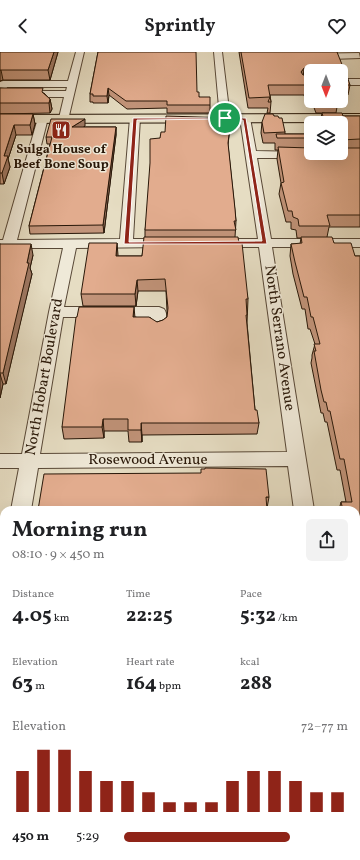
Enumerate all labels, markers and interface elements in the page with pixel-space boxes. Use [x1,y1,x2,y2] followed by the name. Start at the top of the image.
[145,14,215,39] text: Sprintly
[12,15,34,37] icon: back
[326,15,348,37] icon: heart
[304,64,348,108] north arrow
[304,64,348,160] map controls
[208,101,242,135] pin
[214,107,236,129] icon: arrive
[304,116,348,160] button: layers
[50,119,72,141] restaurant icon: Sulga House of Beef Bone Soup
[13,141,109,174] place label: Sulga House of Beef Bone Soup
[258,264,300,412] street label: North Serrano Avenue
[21,297,69,457] street label: North Hobart Boulevard
[88,450,208,471] street label: Rosewood Avenue
[12,515,147,546] text: Morning run
[306,519,348,561] button: share
[12,546,104,564] text: 08:10 · 9 × 450 m
[12,587,54,602] text: Distance
[126,587,150,602] text: Time
[240,587,262,602] text: Pace
[12,602,52,630] text: 4.05
[126,602,173,630] text: 22:25
[240,602,276,630] text: 5:32
[52,611,70,626] text: km
[276,611,298,626] text: /km
[12,655,58,670] text: Elevation
[126,655,175,670] text: Heart rate
[240,655,260,670] text: kcal
[12,670,33,698] text: 63
[126,670,157,698] text: 164
[240,670,272,698] text: 288
[33,679,45,694] text: m
[157,679,181,694] text: bpm
[12,718,66,736] text: Elevation
[301,718,348,736] text: 72–77 m
[12,828,49,846] text: 450 m
[76,828,99,846] text: 5:29

